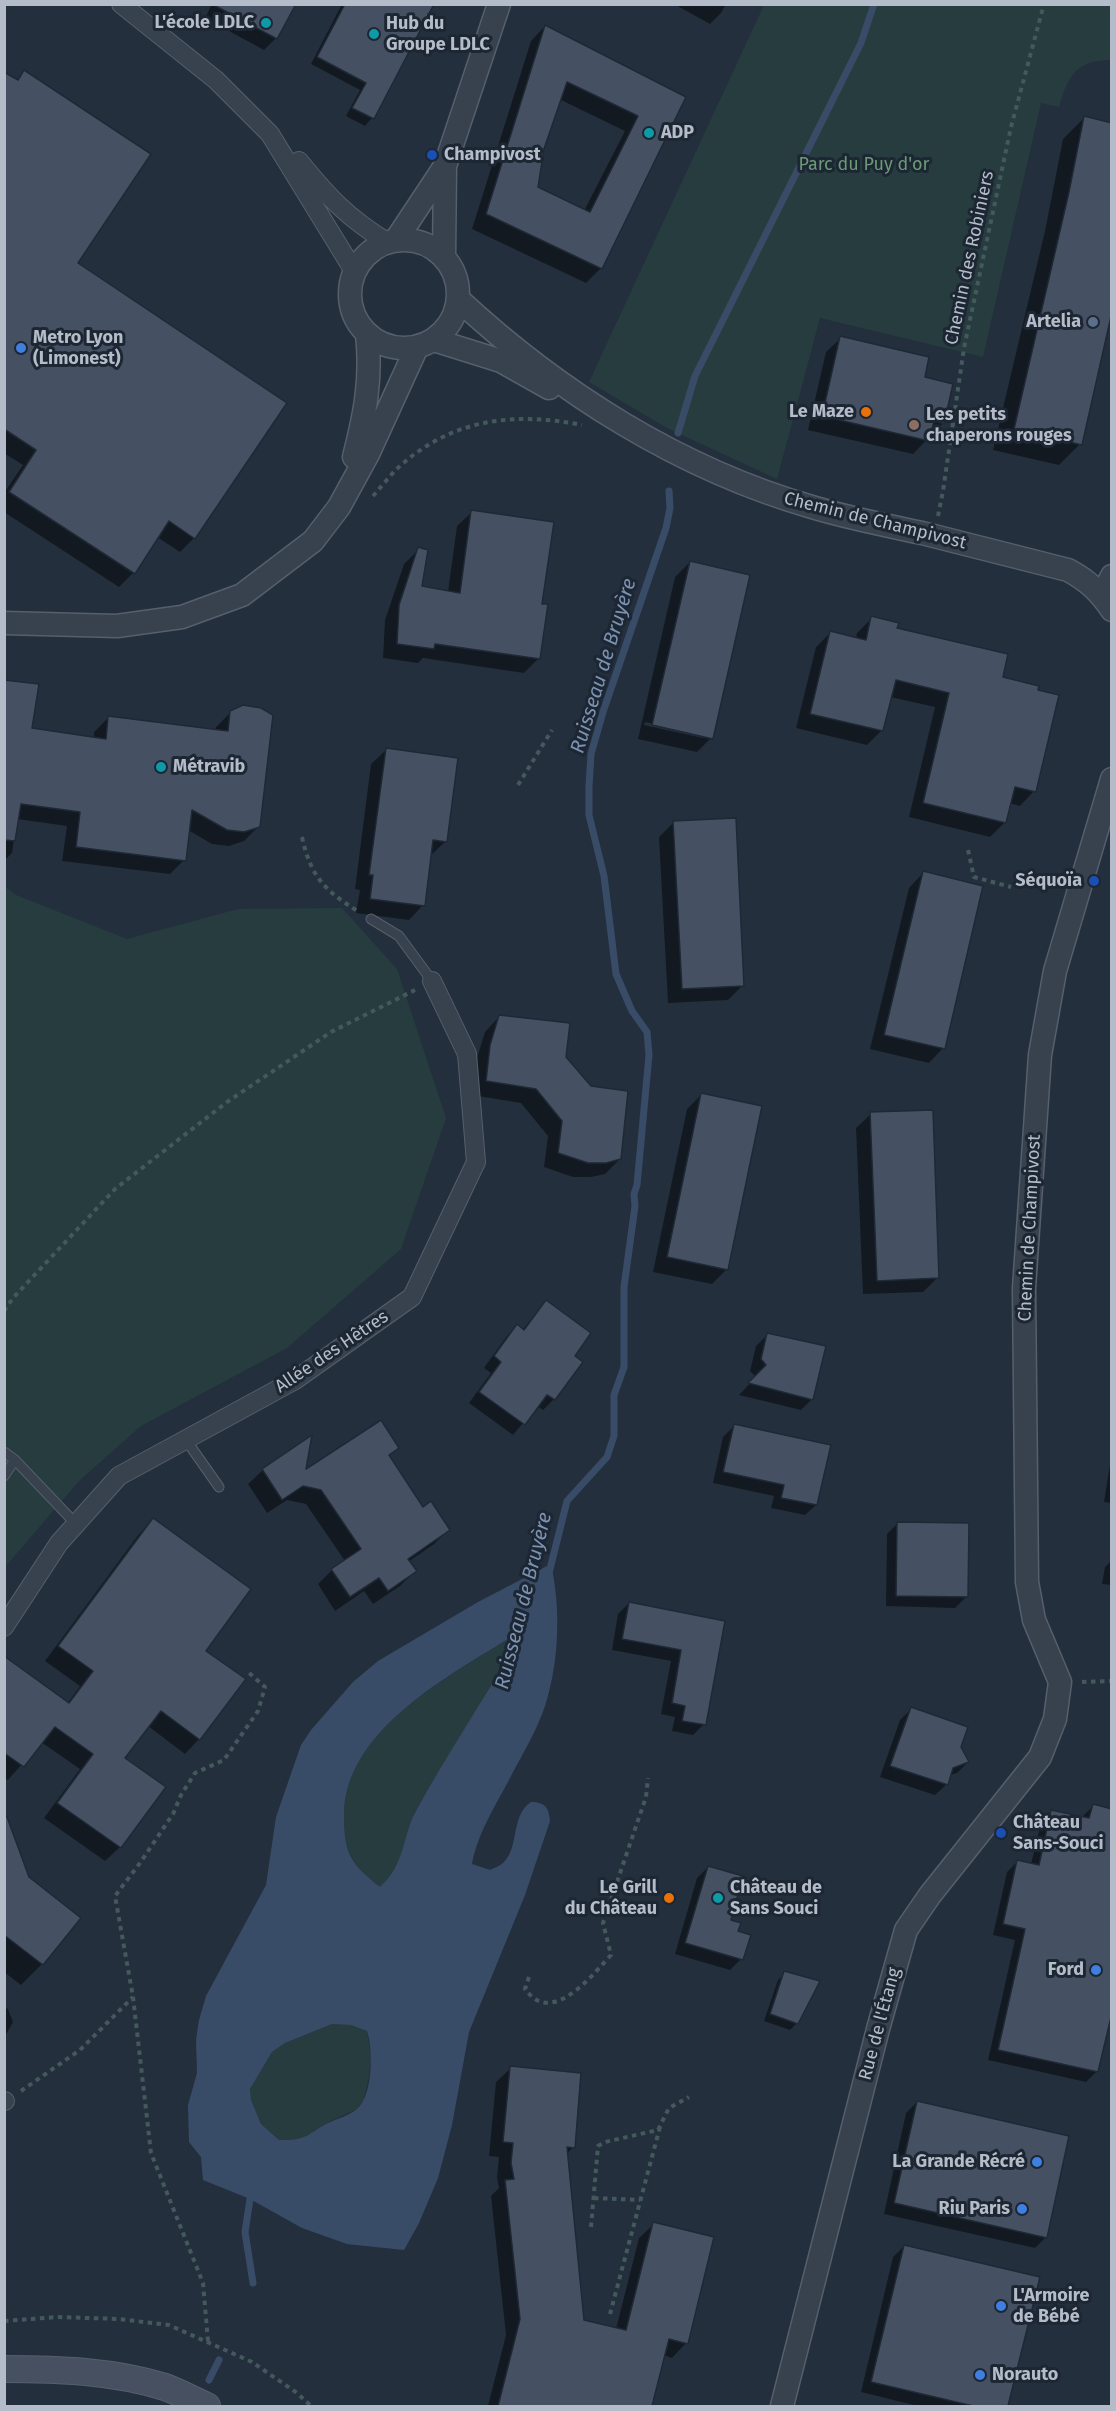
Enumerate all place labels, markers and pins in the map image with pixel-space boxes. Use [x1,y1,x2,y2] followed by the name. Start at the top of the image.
[155,12,254,34] place label: L'école LDLC
[386,13,490,56] place label: Hub du Groupe LDLC
[259,16,273,30] marker: L'école LDLC
[367,27,381,41] marker: Hub du Groupe LDLC
[661,122,694,144] place label: ADP
[642,126,656,140] marker: ADP
[444,144,541,166] place label: Champivost
[425,148,439,162] marker: Champivost
[1026,311,1081,333] place label: Artelia
[1086,315,1100,329] marker: Artelia
[33,327,123,370] place label: Metro Lyon (Limonest)
[14,341,28,355] marker: Metro Lyon (Limonest)
[789,401,854,423] place label: Le Maze
[926,404,1072,446] place label: Les petits chaperons rouges
[859,405,873,419] marker: Le Maze
[907,418,921,432] marker: Les petits chaperons rouges
[173,756,245,778] place label: Métravib
[154,760,168,774] marker: Métravib
[1015,870,1082,892] place label: Séquoïa
[1087,874,1101,888] marker: Séquoïa
[1013,1812,1104,1854] place label: Château Sans-Souci
[994,1826,1008,1840] marker: Château Sans-Souci
[565,1877,657,1920] place label: Le Grill du Château
[730,1877,822,1920] place label: Château de Sans Souci
[662,1891,676,1905] marker: Le Grill du Château
[711,1891,725,1905] marker: Château de Sans Souci
[1048,1959,1084,1981] place label: Ford
[1089,1963,1103,1977] marker: Ford
[892,2151,1025,2173] place label: La Grande Récré
[1030,2155,1044,2169] marker: La Grande Récré
[939,2198,1010,2220] place label: Riu Paris
[1015,2202,1029,2216] marker: Riu Paris
[1013,2285,1089,2328] place label: L'Armoire de Bébé
[994,2299,1008,2313] marker: L'Armoire de Bébé
[992,2364,1058,2386] place label: Norauto
[973,2368,987,2382] marker: Norauto

